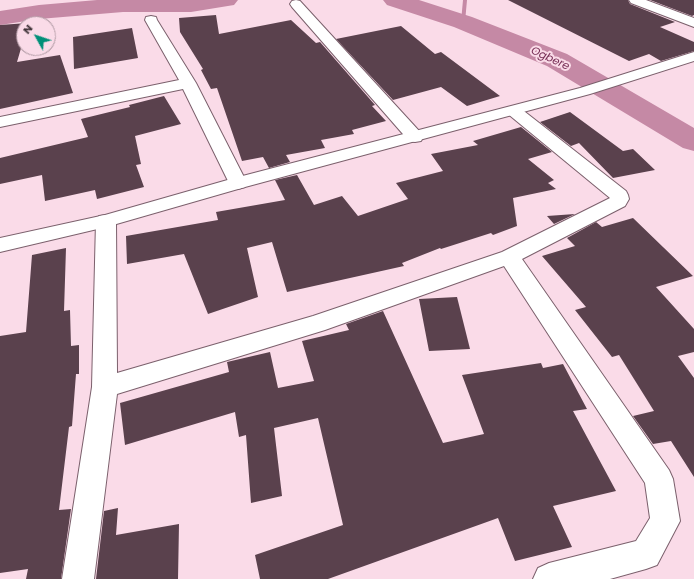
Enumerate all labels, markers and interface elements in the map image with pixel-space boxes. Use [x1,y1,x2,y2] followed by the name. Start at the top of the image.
[16,16,56,56] north arrow
[19,21,36,37] text: N
[529,44,571,74] water label: Ogbere

